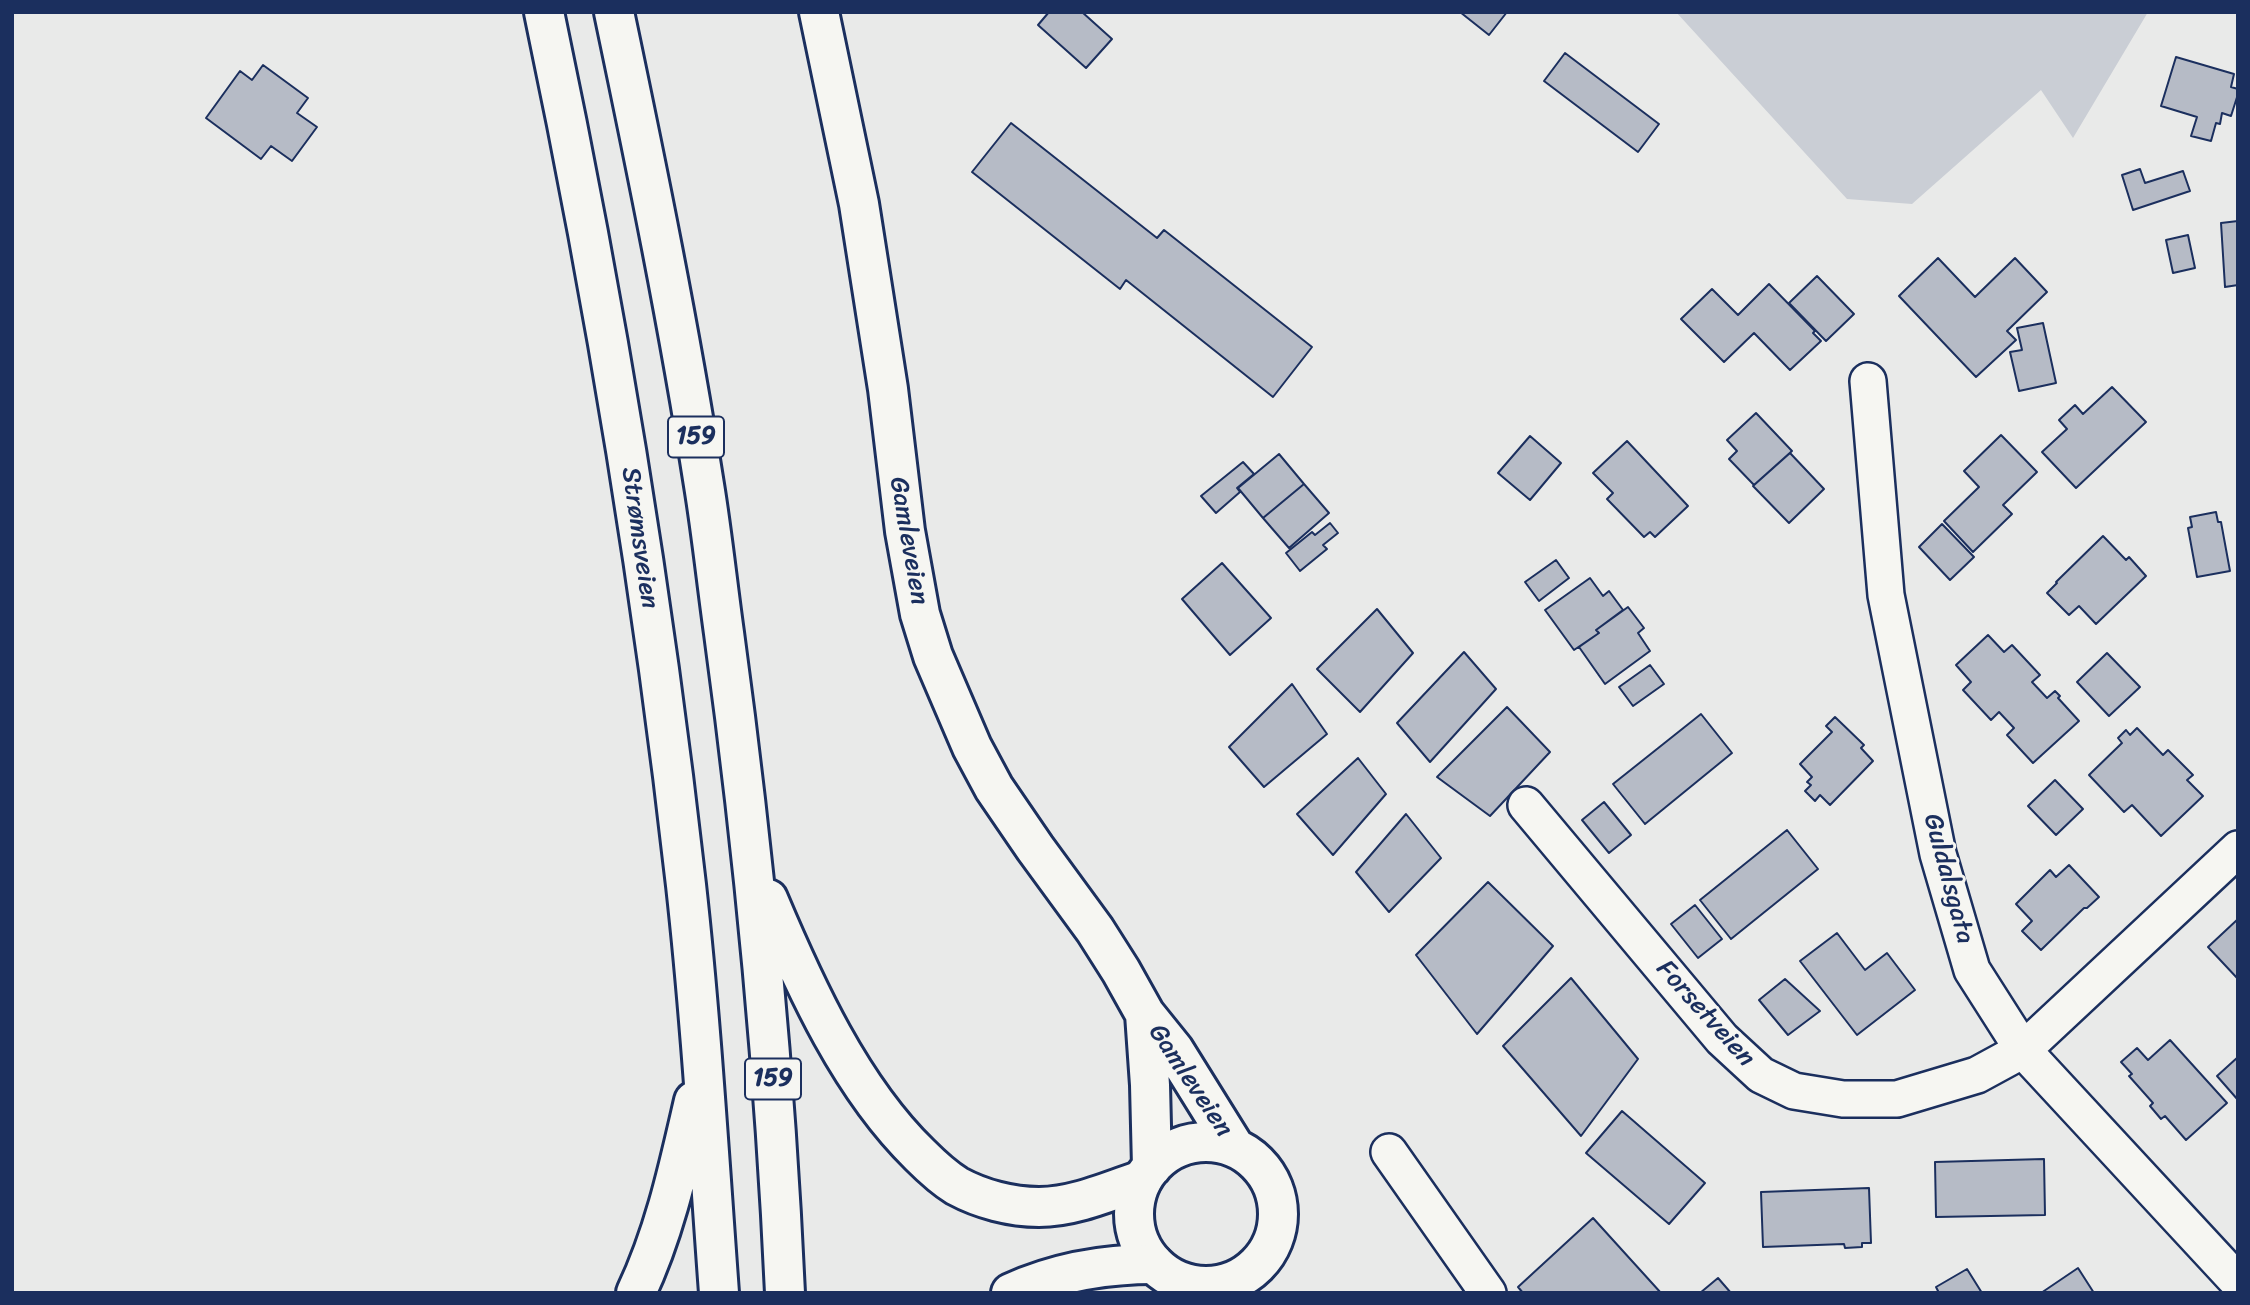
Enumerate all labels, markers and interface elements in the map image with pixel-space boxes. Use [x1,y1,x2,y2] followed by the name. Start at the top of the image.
[668,416,724,458] road number: 159
[614,465,664,611] street label: Strømsveien
[881,475,935,607] street label: Gamleveien
[1916,811,1980,947] street label: Guldalsgata
[1649,954,1761,1074] street label: Forsetveien
[1141,1019,1239,1143] street label: Gamleveien
[745,1058,801,1100] road number: 159

